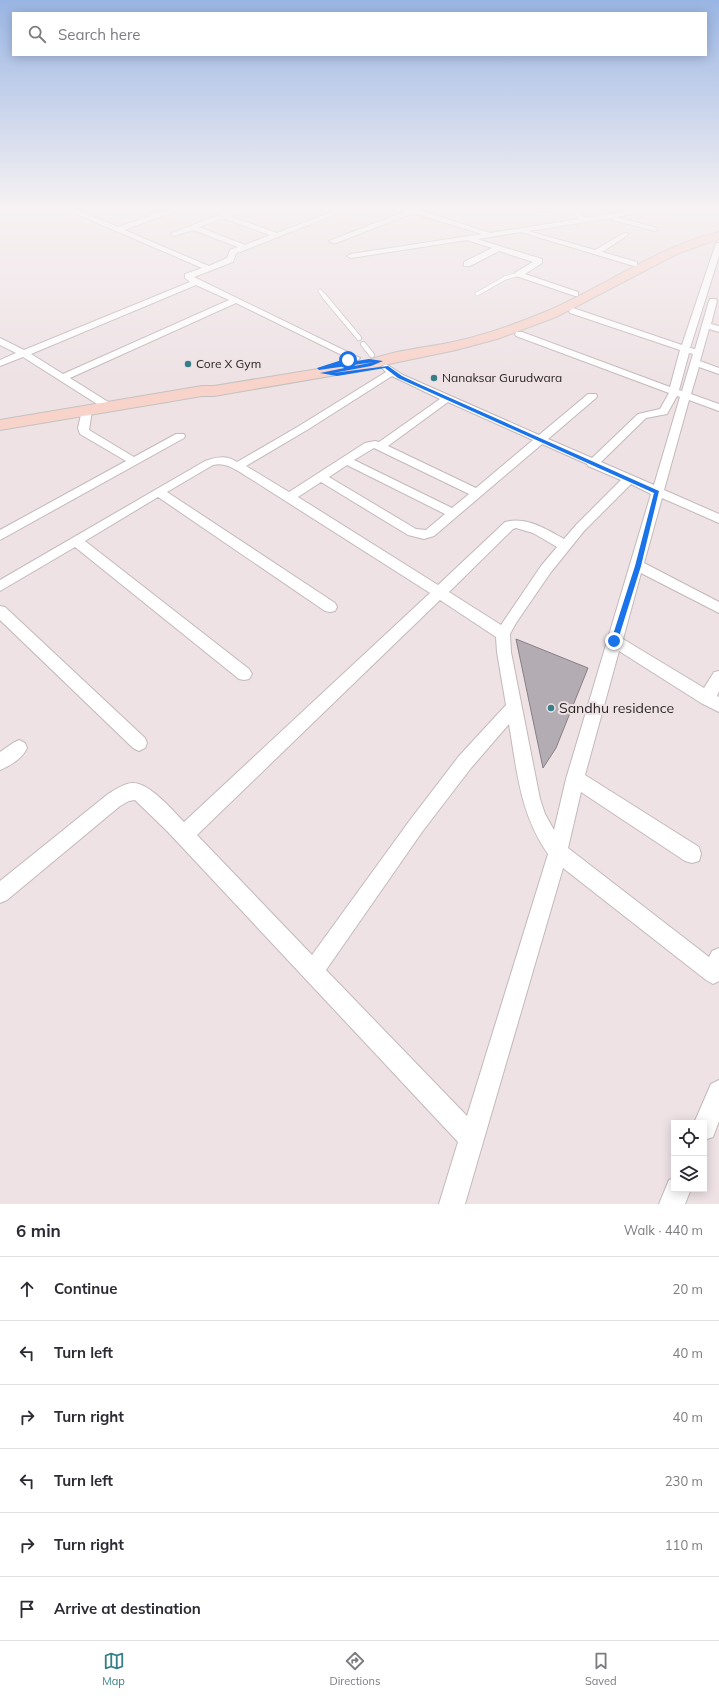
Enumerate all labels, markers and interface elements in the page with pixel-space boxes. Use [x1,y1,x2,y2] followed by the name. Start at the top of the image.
[12,12,707,56] search box
[26,23,48,45] icon: search
[58,25,140,44] text: Search here
[339,351,357,369] route start
[196,356,261,371] place label: Core X Gym
[183,359,193,369] marker: Core X Gym
[442,370,562,385] place label: Nanaksar Gurudwara
[429,373,439,383] marker: Nanaksar Gurudwara
[605,632,623,650] route end
[559,699,674,717] place label: Sandhu residence
[546,703,556,713] marker: Sandhu residence
[671,1120,707,1192] map controls
[671,1120,707,1156] button: locate
[671,1156,707,1192] button: layers
[16,1220,61,1241] text: 6 min
[624,1222,703,1238] text: Walk · 440 m
[16,1278,38,1300] icon: ahead
[54,1279,117,1298] text: Continue
[673,1281,703,1297] text: 20 m
[16,1342,38,1364] icon: left
[54,1343,113,1362] text: Turn left
[673,1345,703,1361] text: 40 m
[16,1406,38,1428] icon: right
[54,1407,124,1426] text: Turn right
[673,1409,703,1425] text: 40 m
[16,1470,38,1492] icon: left
[54,1471,113,1490] text: Turn left
[665,1473,703,1489] text: 230 m
[16,1534,38,1556] icon: right
[54,1535,124,1554] text: Turn right
[665,1537,703,1553] text: 110 m
[16,1598,38,1620] icon: arrive
[54,1599,201,1618] text: Arrive at destination
[102,1650,125,1688] tab: Map
[330,1650,380,1688] tab: Directions
[585,1650,617,1688] tab: Saved

